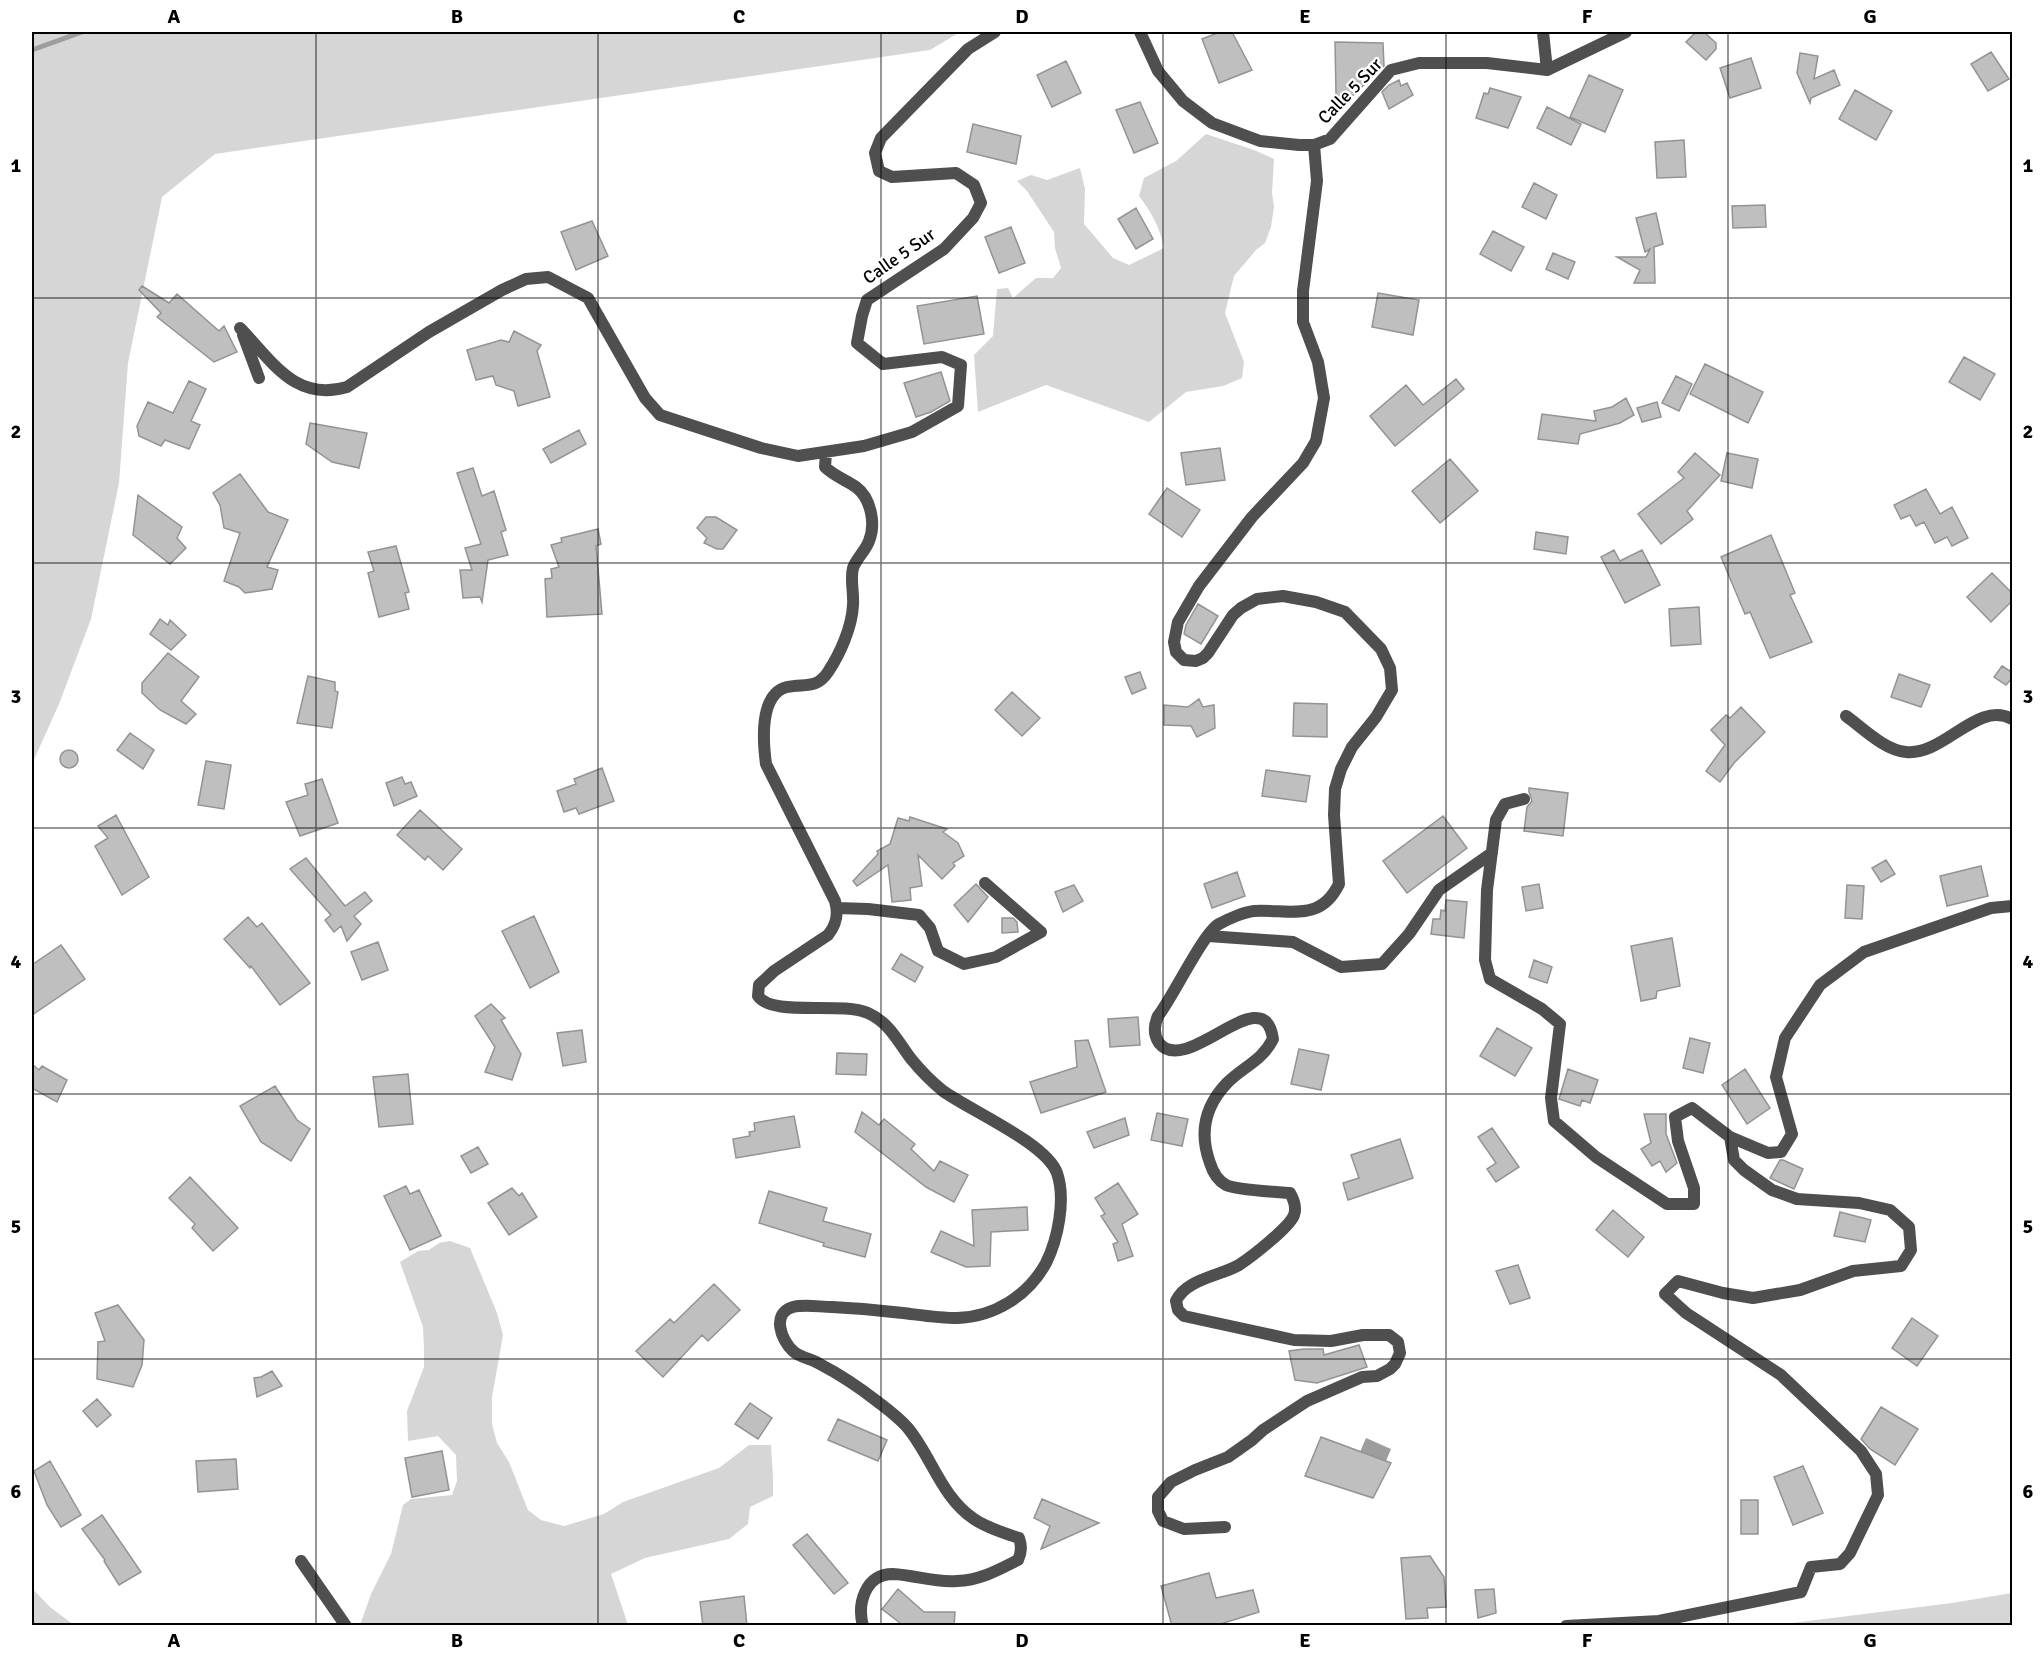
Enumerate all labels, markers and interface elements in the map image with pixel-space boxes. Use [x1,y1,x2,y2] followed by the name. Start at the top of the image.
[168,4,181,29] text: A
[451,4,463,29] text: B
[733,4,745,29] text: C
[1015,4,1029,29] text: D
[1299,4,1311,29] text: E
[1582,4,1593,29] text: F
[1863,4,1877,29] text: G
[1313,53,1387,129] street label: Calle 5 Sur
[11,153,22,178] text: 1
[2023,153,2034,178] text: 1
[859,223,940,289] street label: Calle 5 Sur
[11,419,21,444] text: 2
[2023,419,2033,444] text: 2
[11,684,21,709] text: 3
[2023,684,2033,709] text: 3
[11,949,22,974] text: 4
[2023,949,2034,974] text: 4
[11,1214,21,1239] text: 5
[2023,1214,2033,1239] text: 5
[11,1479,22,1504] text: 6
[2023,1479,2034,1504] text: 6
[168,1628,181,1653] text: A
[451,1628,463,1653] text: B
[733,1628,745,1653] text: C
[1015,1628,1029,1653] text: D
[1299,1628,1311,1653] text: E
[1582,1628,1593,1653] text: F
[1863,1628,1877,1653] text: G

